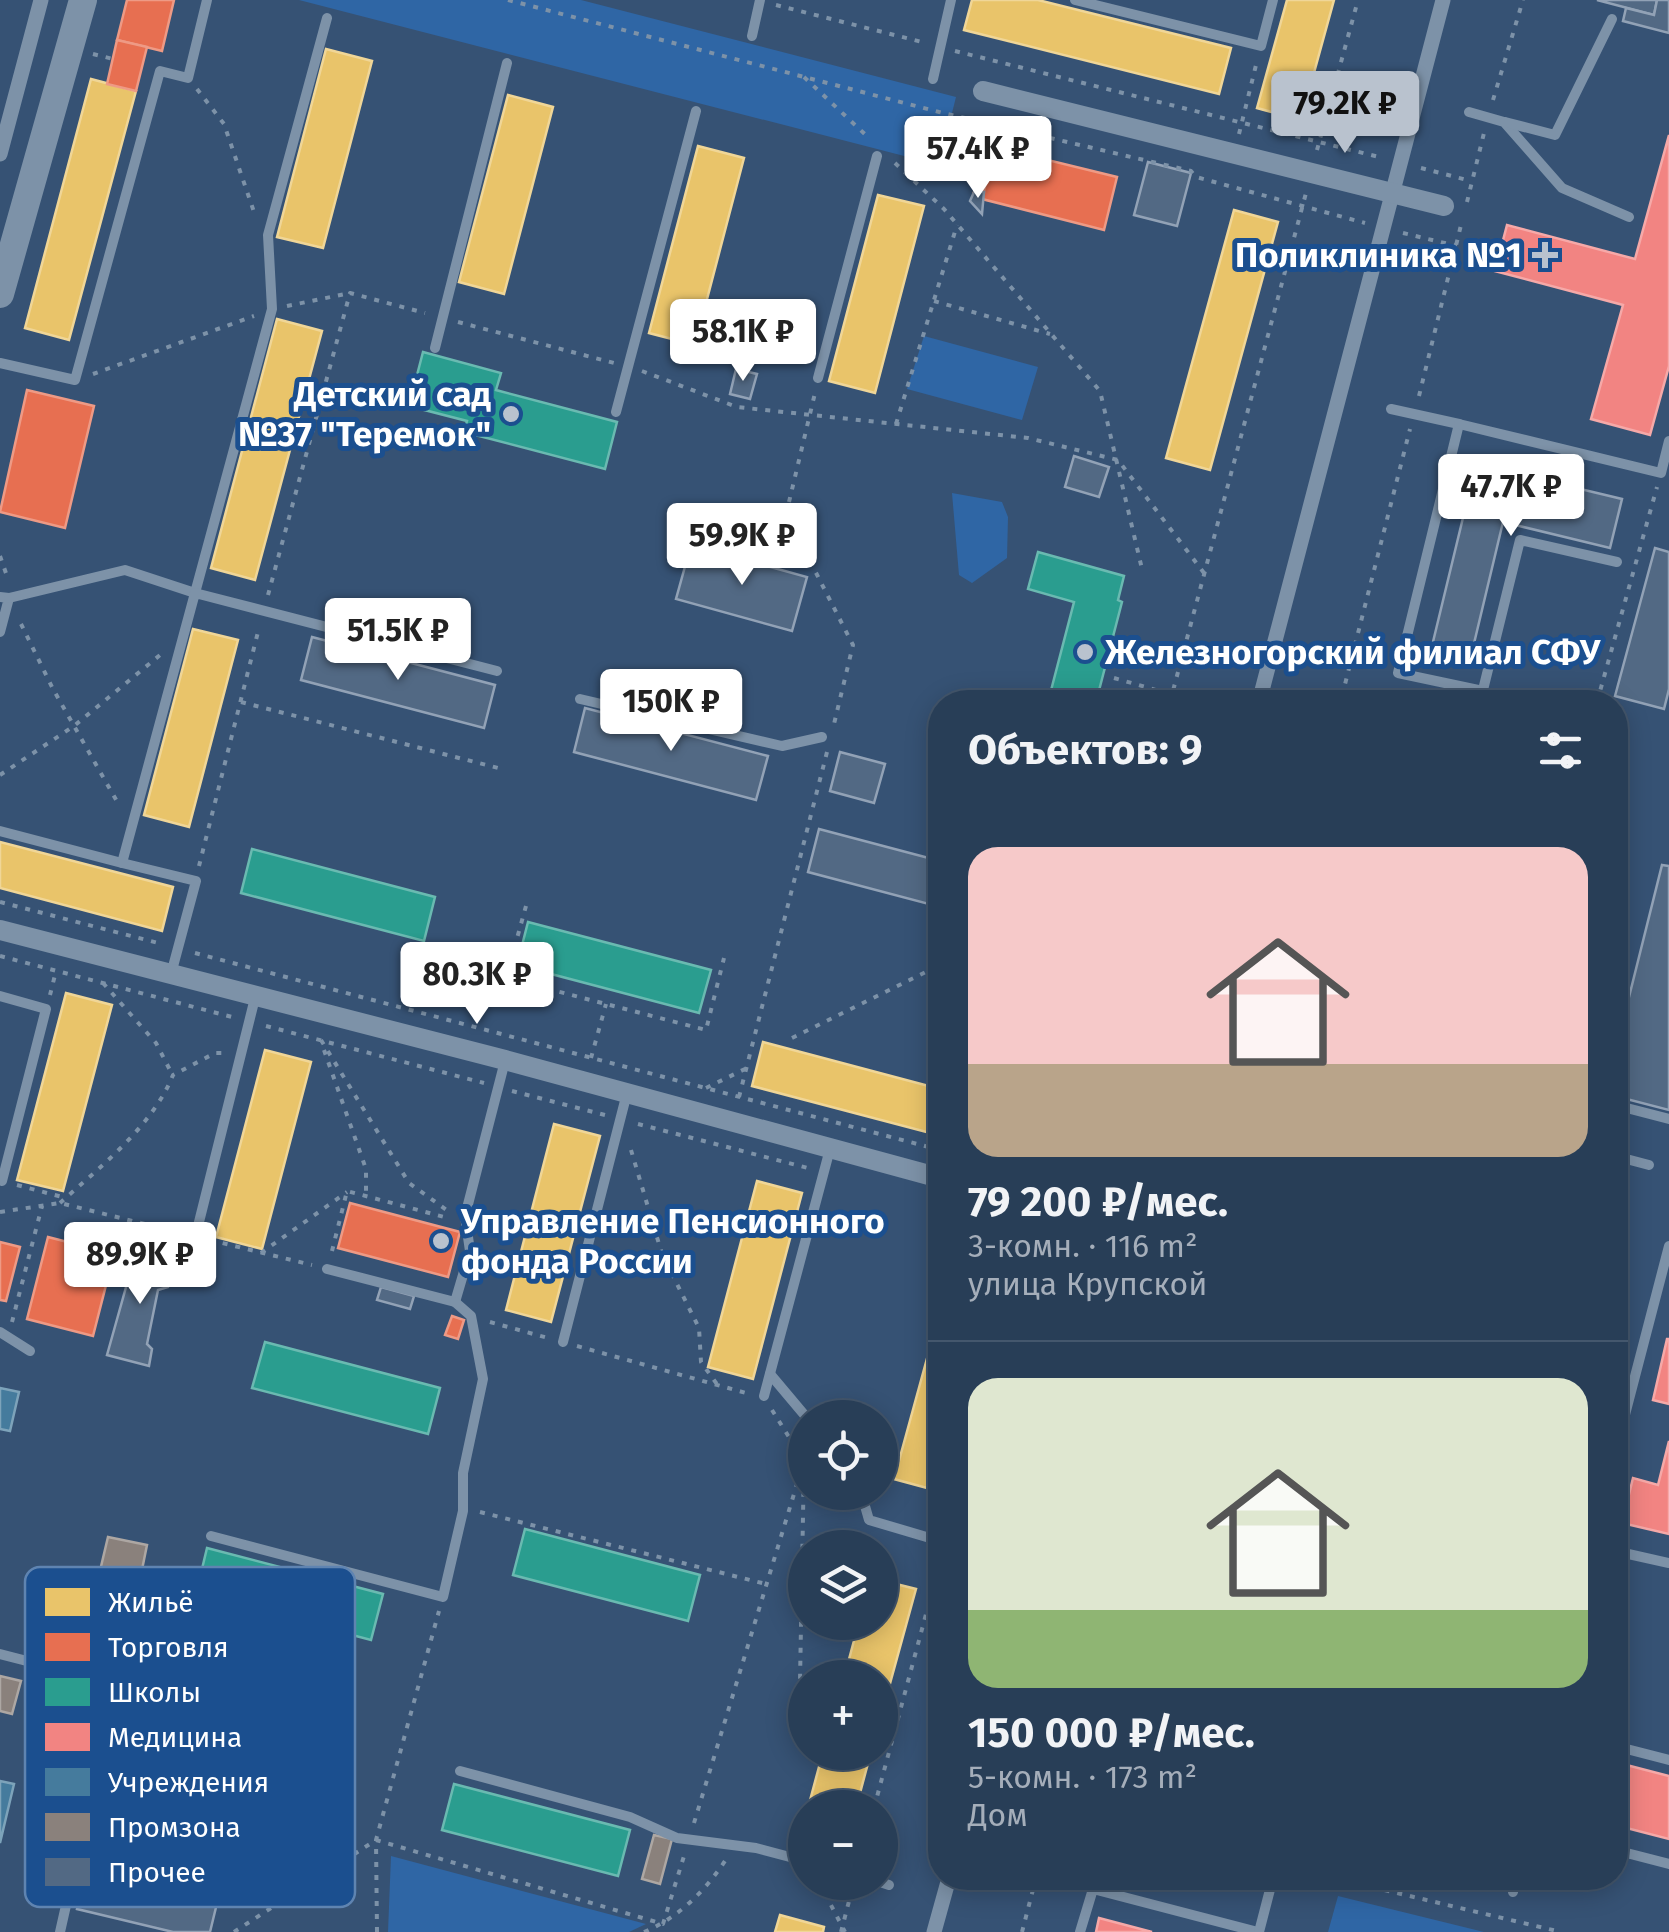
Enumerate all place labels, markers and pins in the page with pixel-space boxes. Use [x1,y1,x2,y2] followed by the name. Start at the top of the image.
[1253,71,1437,156] pin: 79.2K ₽
[886,116,1070,201] pin: 57.4K ₽
[1235,234,1522,276] place label: Поликлиника №1
[1532,242,1558,268] marker: Поликлиника №1
[651,299,835,384] pin: 58.1K ₽
[238,373,492,455] place label: Детский сад №37 "Теремок"
[500,403,522,425] marker: Детский сад №37 "Теремок"
[1419,454,1603,539] pin: 47.7K ₽
[650,503,834,588] pin: 59.9K ₽
[306,598,490,683] pin: 51.5K ₽
[1104,631,1601,673] place label: Железногорский филиал СФУ
[1074,641,1096,663] marker: Железногорский филиал СФУ
[590,669,752,754] pin: 150K ₽
[385,942,569,1027] pin: 80.3K ₽
[460,1200,885,1282] place label: Управление Пенсионного фонда России
[48,1222,232,1307] pin: 89.9K ₽
[430,1230,452,1252] marker: Управление Пенсионного фонда России

